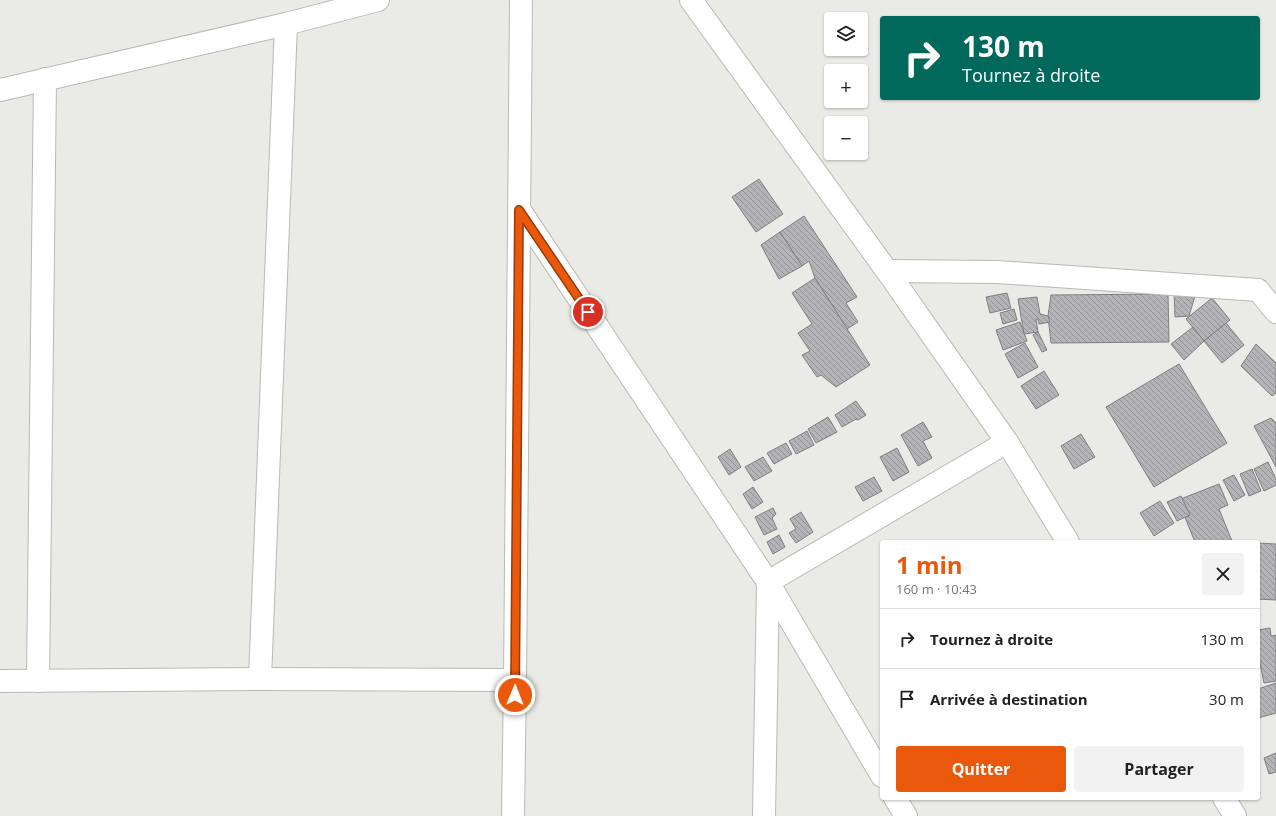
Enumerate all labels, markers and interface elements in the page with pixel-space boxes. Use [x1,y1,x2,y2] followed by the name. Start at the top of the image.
[824,12,868,160] map controls
[824,12,868,56] button: layers
[962,27,1045,65] text: 130 m
[896,32,948,84] icon: right
[962,63,1100,87] text: Tournez à droite
[824,64,868,108] button: +
[824,116,868,160] button: −
[571,295,605,329] pin
[577,301,599,323] icon: arrive
[896,548,963,581] text: 1 min
[1202,553,1244,595] button: close
[896,580,977,598] text: 160 m · 10:43
[896,628,918,650] icon: right
[930,629,1053,649] text: Tournez à droite
[1200,629,1244,649] text: 130 m
[494,674,536,716] position arrow
[896,688,918,710] icon: arrive
[930,689,1088,709] text: Arrivée à destination
[1209,689,1244,709] text: 30 m
[896,746,1066,792] button: Quitter
[1074,746,1244,792] button: Partager

